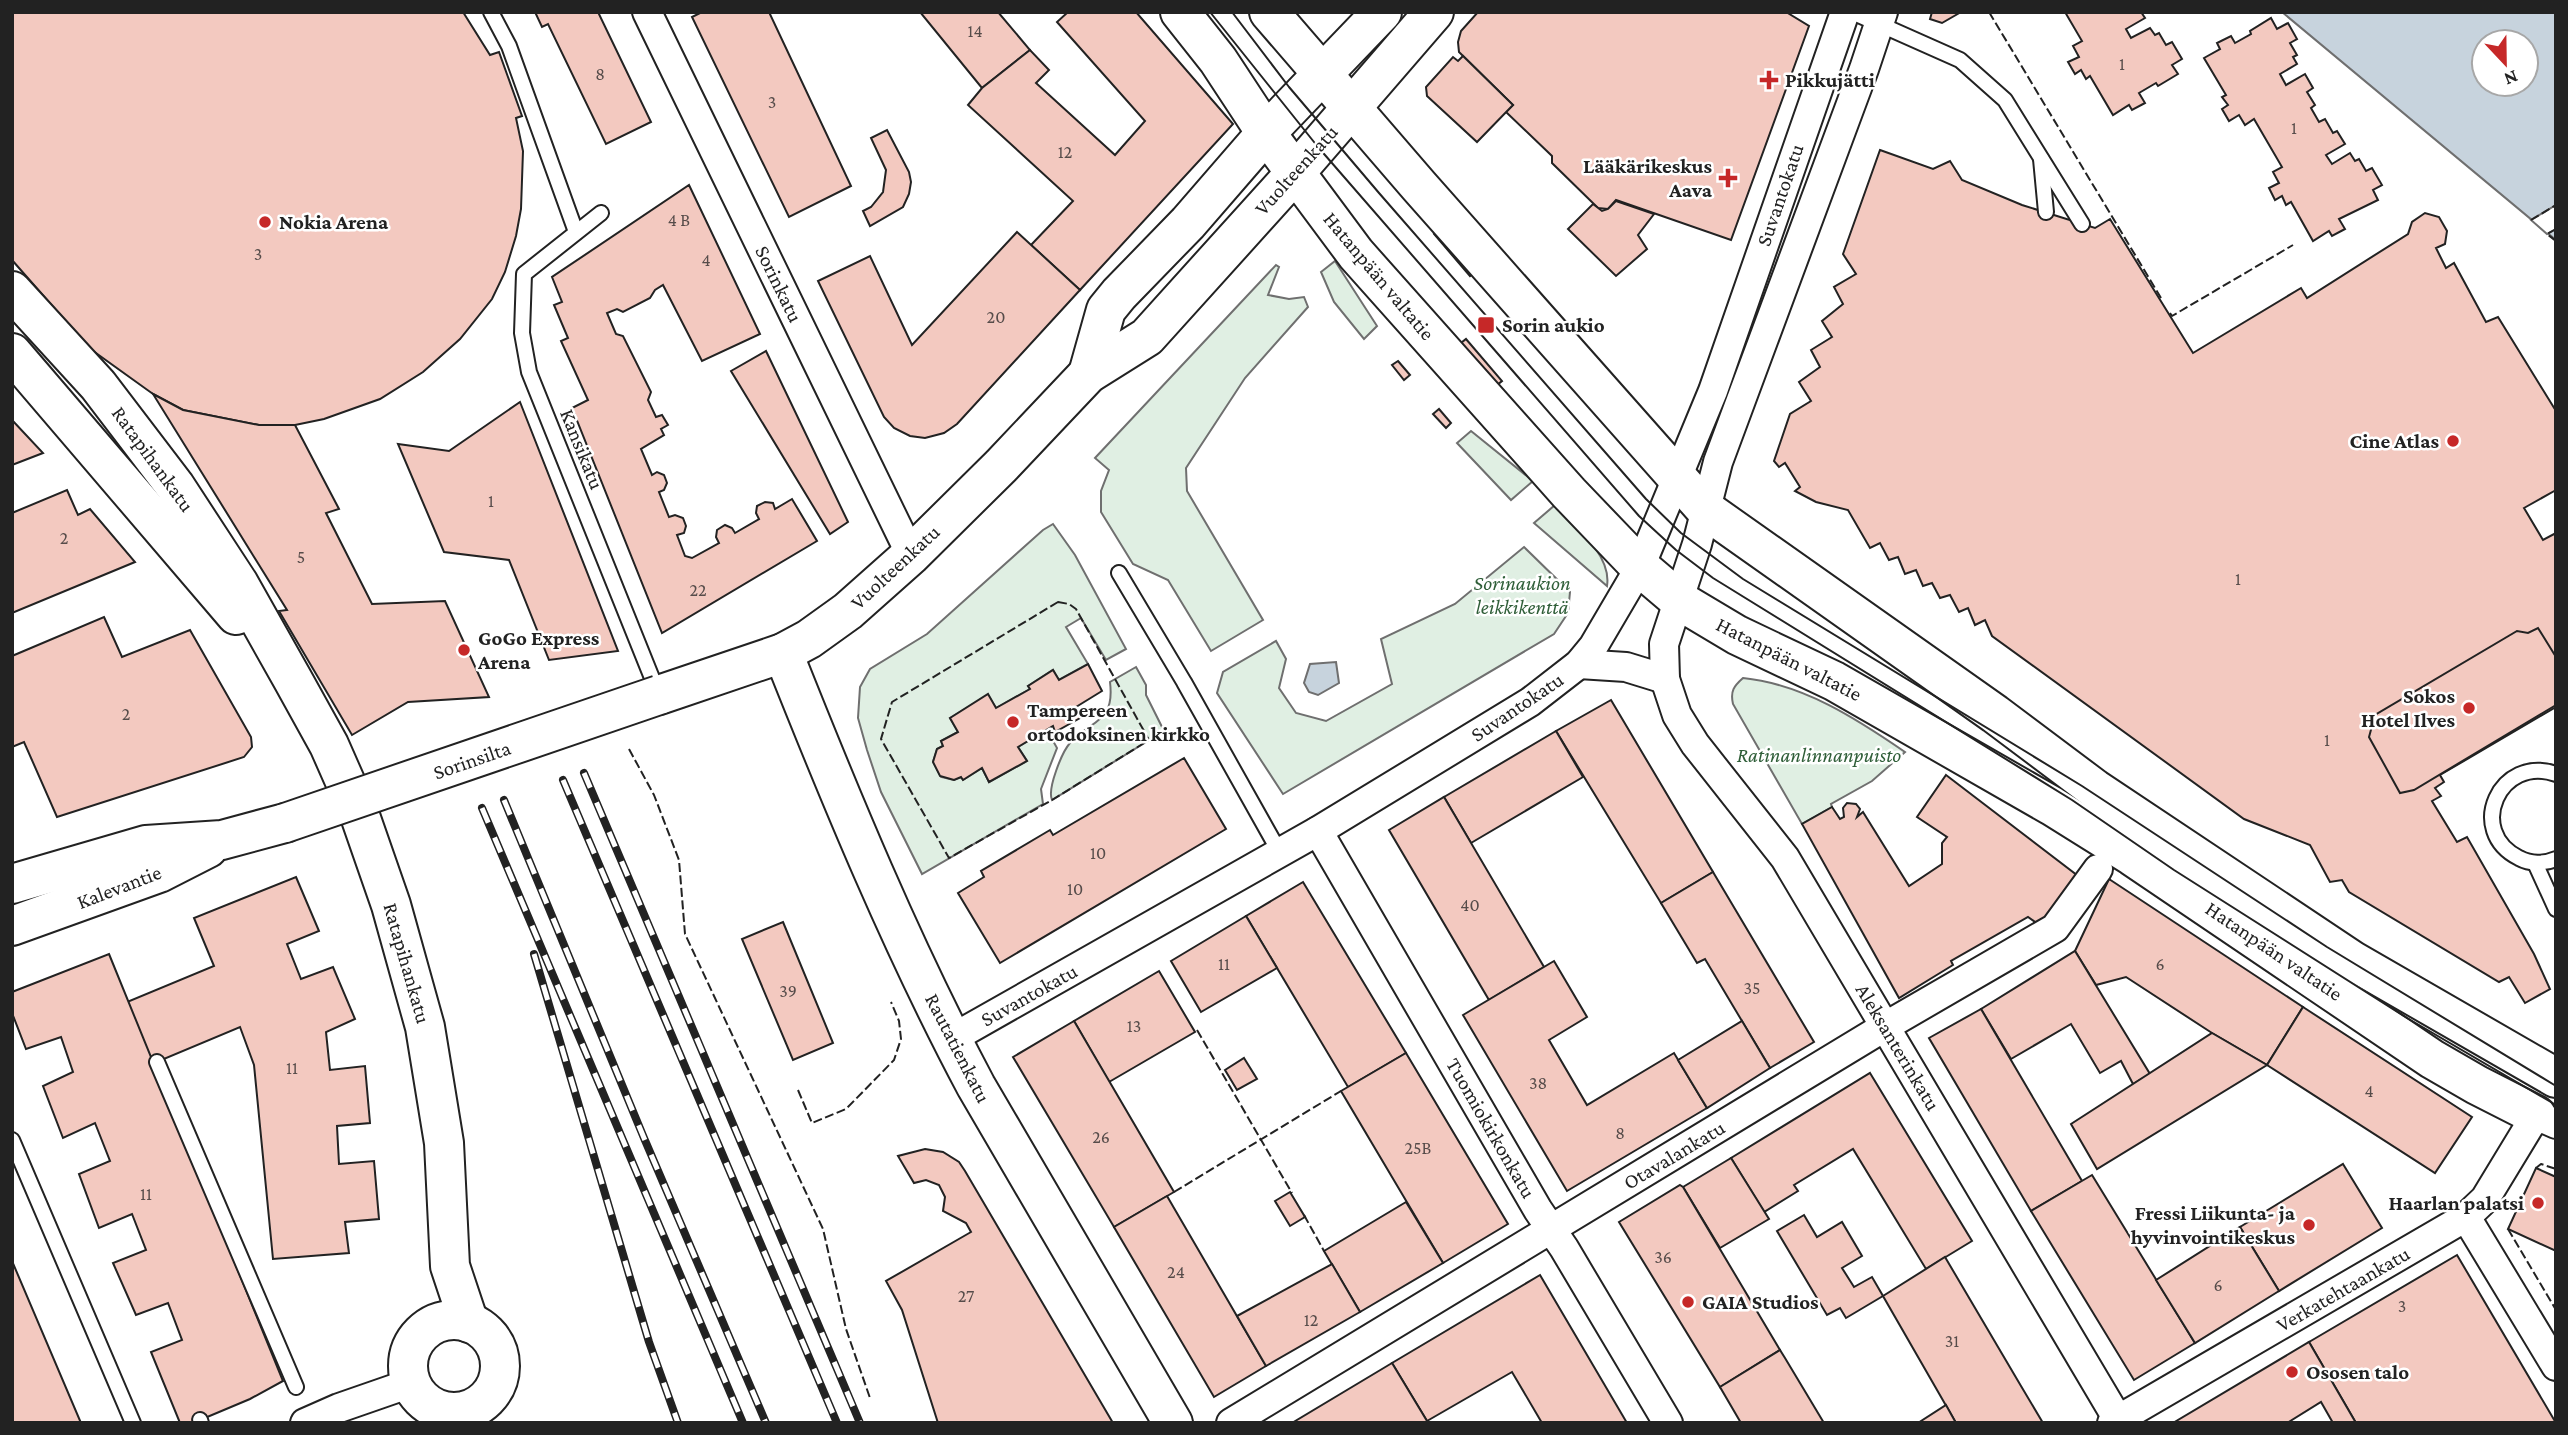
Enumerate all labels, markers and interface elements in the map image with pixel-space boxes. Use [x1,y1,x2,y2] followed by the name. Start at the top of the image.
[967,21,983,41] house number: 14
[2470,28,2540,98] north arrow
[2119,54,2125,74] house number: 1
[595,64,605,84] house number: 8
[2501,66,2521,90] text: N
[1785,68,1875,92] place label: Pikkujätti
[1759,70,1779,90] marker: Pikkujätti
[768,92,776,112] house number: 3
[2291,118,2297,138] house number: 1
[1249,120,1343,220] street label: Vuolteenkatu
[1751,141,1809,249] street label: Suvantokatu
[1058,142,1072,162] house number: 12
[1583,154,1713,202] place label: Lääkärikeskus Aava
[1718,168,1738,188] marker: Lääkärikeskus Aava
[1318,207,1440,345] street label: Hatanpään valtatie
[279,210,389,234] place label: Nokia Arena
[668,210,690,230] house number: 4 B
[257,214,273,230] marker: Nokia Arena
[750,242,808,326] street label: Sorinkatu
[254,244,262,264] house number: 3
[701,250,711,270] house number: 4
[987,307,1005,327] house number: 20
[1502,313,1605,337] place label: Sorin aukio
[1476,315,1496,335] marker: Sorin aukio
[107,402,199,516] street label: Ratapihankatu
[555,405,609,493] street label: Kansikatu
[2350,429,2439,453] place label: Cine Atlas
[2445,433,2461,449] marker: Cine Atlas
[488,491,494,511] house number: 1
[845,520,945,614] street label: Vuolteenkatu
[60,528,68,548] house number: 2
[297,547,305,567] house number: 5
[2235,569,2241,589] house number: 1
[1473,571,1571,619] park label: Sorinaukion leikkikenttä
[689,580,707,600] house number: 22
[1712,612,1866,706] street label: Hatanpään valtatie
[477,626,600,674] place label: GoGo Express Arena
[456,642,472,658] marker: GoGo Express Arena
[1466,667,1568,747] street label: Suvantokatu
[2361,684,2455,732] place label: Sokos Hotel Ilves
[1027,698,1210,746] place label: Tampereen ortodoksinen kirkko
[2461,700,2477,716] marker: Sokos Hotel Ilves
[122,704,130,724] house number: 2
[1005,714,1021,730] marker: Tampereen ortodoksinen kirkko
[2324,730,2330,750] house number: 1
[430,735,514,784] street label: Sorinsilta
[1737,743,1901,767] park label: Ratinanlinnanpuisto
[1090,843,1106,863] house number: 10
[73,860,165,914] street label: Kalevantie
[1067,879,1083,899] house number: 10
[1460,895,1480,915] house number: 40
[2201,896,2347,1006] street label: Hatanpään valtatie
[378,900,436,1026] street label: Ratapihankatu
[1218,954,1230,974] house number: 11
[2155,954,2165,974] house number: 6
[977,959,1081,1031] street label: Suvantokatu
[1743,978,1761,998] house number: 35
[1851,979,1945,1115] street label: Aleksanterinkatu
[779,981,797,1001] house number: 39
[920,989,996,1107] street label: Rautatienkatu
[1127,1016,1141,1036] house number: 13
[1441,1054,1541,1202] street label: Tuomiokirkonkatu
[286,1058,298,1078] house number: 11
[1529,1073,1547,1093] house number: 38
[2364,1081,2374,1101] house number: 4
[1619,1115,1729,1195] street label: Otavalankatu
[1615,1123,1625,1143] house number: 8
[1092,1127,1110,1147] house number: 26
[1405,1138,1432,1158] house number: 25B
[140,1184,152,1204] house number: 11
[2388,1191,2524,1215] place label: Haarlan palatsi
[2530,1195,2546,1211] marker: Haarlan palatsi
[2131,1201,2296,1249] place label: Fressi Liikunta- ja hyvinvointikeskus
[2301,1217,2317,1233] marker: Fressi Liikunta- ja hyvinvointikeskus
[2272,1241,2414,1337] street label: Verkatehtaankatu
[1654,1247,1672,1267] house number: 36
[1167,1262,1185,1282] house number: 24
[2213,1275,2223,1295] house number: 6
[958,1286,974,1306] house number: 27
[1702,1290,1819,1314] place label: GAIA Studios
[1680,1294,1696,1310] marker: GAIA Studios
[2398,1296,2406,1316] house number: 3
[1304,1310,1318,1330] house number: 12
[1945,1331,1959,1351] house number: 31
[2306,1360,2409,1384] place label: Ososen talo
[2284,1364,2300,1380] marker: Ososen talo

